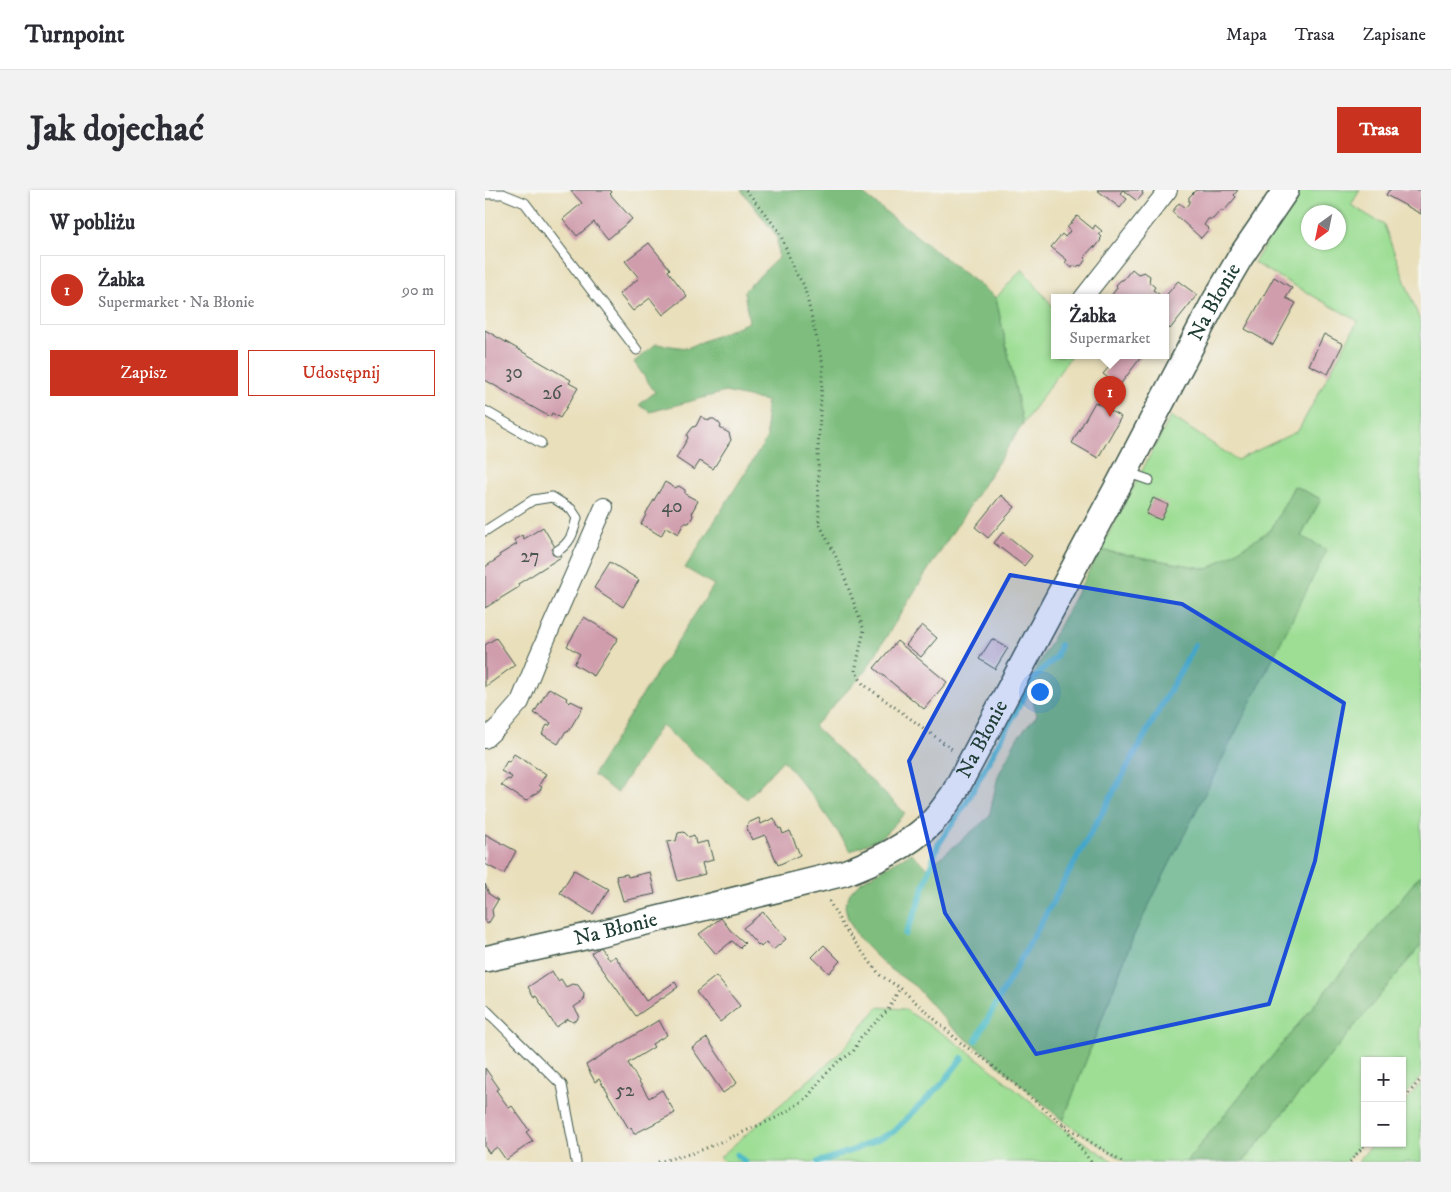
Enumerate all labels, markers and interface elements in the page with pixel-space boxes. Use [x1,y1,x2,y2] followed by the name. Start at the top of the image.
[25,20,124,50] text: Turnpoint
[1226,24,1267,46] text: Mapa
[1295,24,1335,46] text: Trasa
[1363,24,1426,46] text: Zapisane
[1337,107,1421,153] button: Trasa
[30,108,204,152] text: Jak dojechać
[1301,205,1346,250] north arrow
[50,210,135,236] text: W pobliżu
[1183,258,1247,345] street label: Na Błonie
[98,269,145,292] text: Żabka
[64,280,70,300] text: 1
[402,280,434,300] text: 90 m
[98,292,254,312] text: Supermarket · Na Błonie
[1051,294,1169,359] popup
[1070,305,1116,328] text: Żabka
[1070,328,1150,348] text: Supermarket
[50,350,238,396] button: Zapisz
[248,350,435,396] button: Udostępnij
[505,361,523,384] house number: 30
[1094,376,1126,417] pin: 1
[542,382,563,405] house number: 26
[661,495,683,518] house number: 40
[521,545,539,568] house number: 27
[1027,679,1053,705] your location
[951,695,1014,783] street label: Na Błonie
[572,907,660,952] street label: Na Błonie
[1361,1057,1406,1147] map controls
[1361,1057,1406,1102] button: +
[616,1079,635,1102] house number: 52
[1361,1102,1406,1147] button: −

